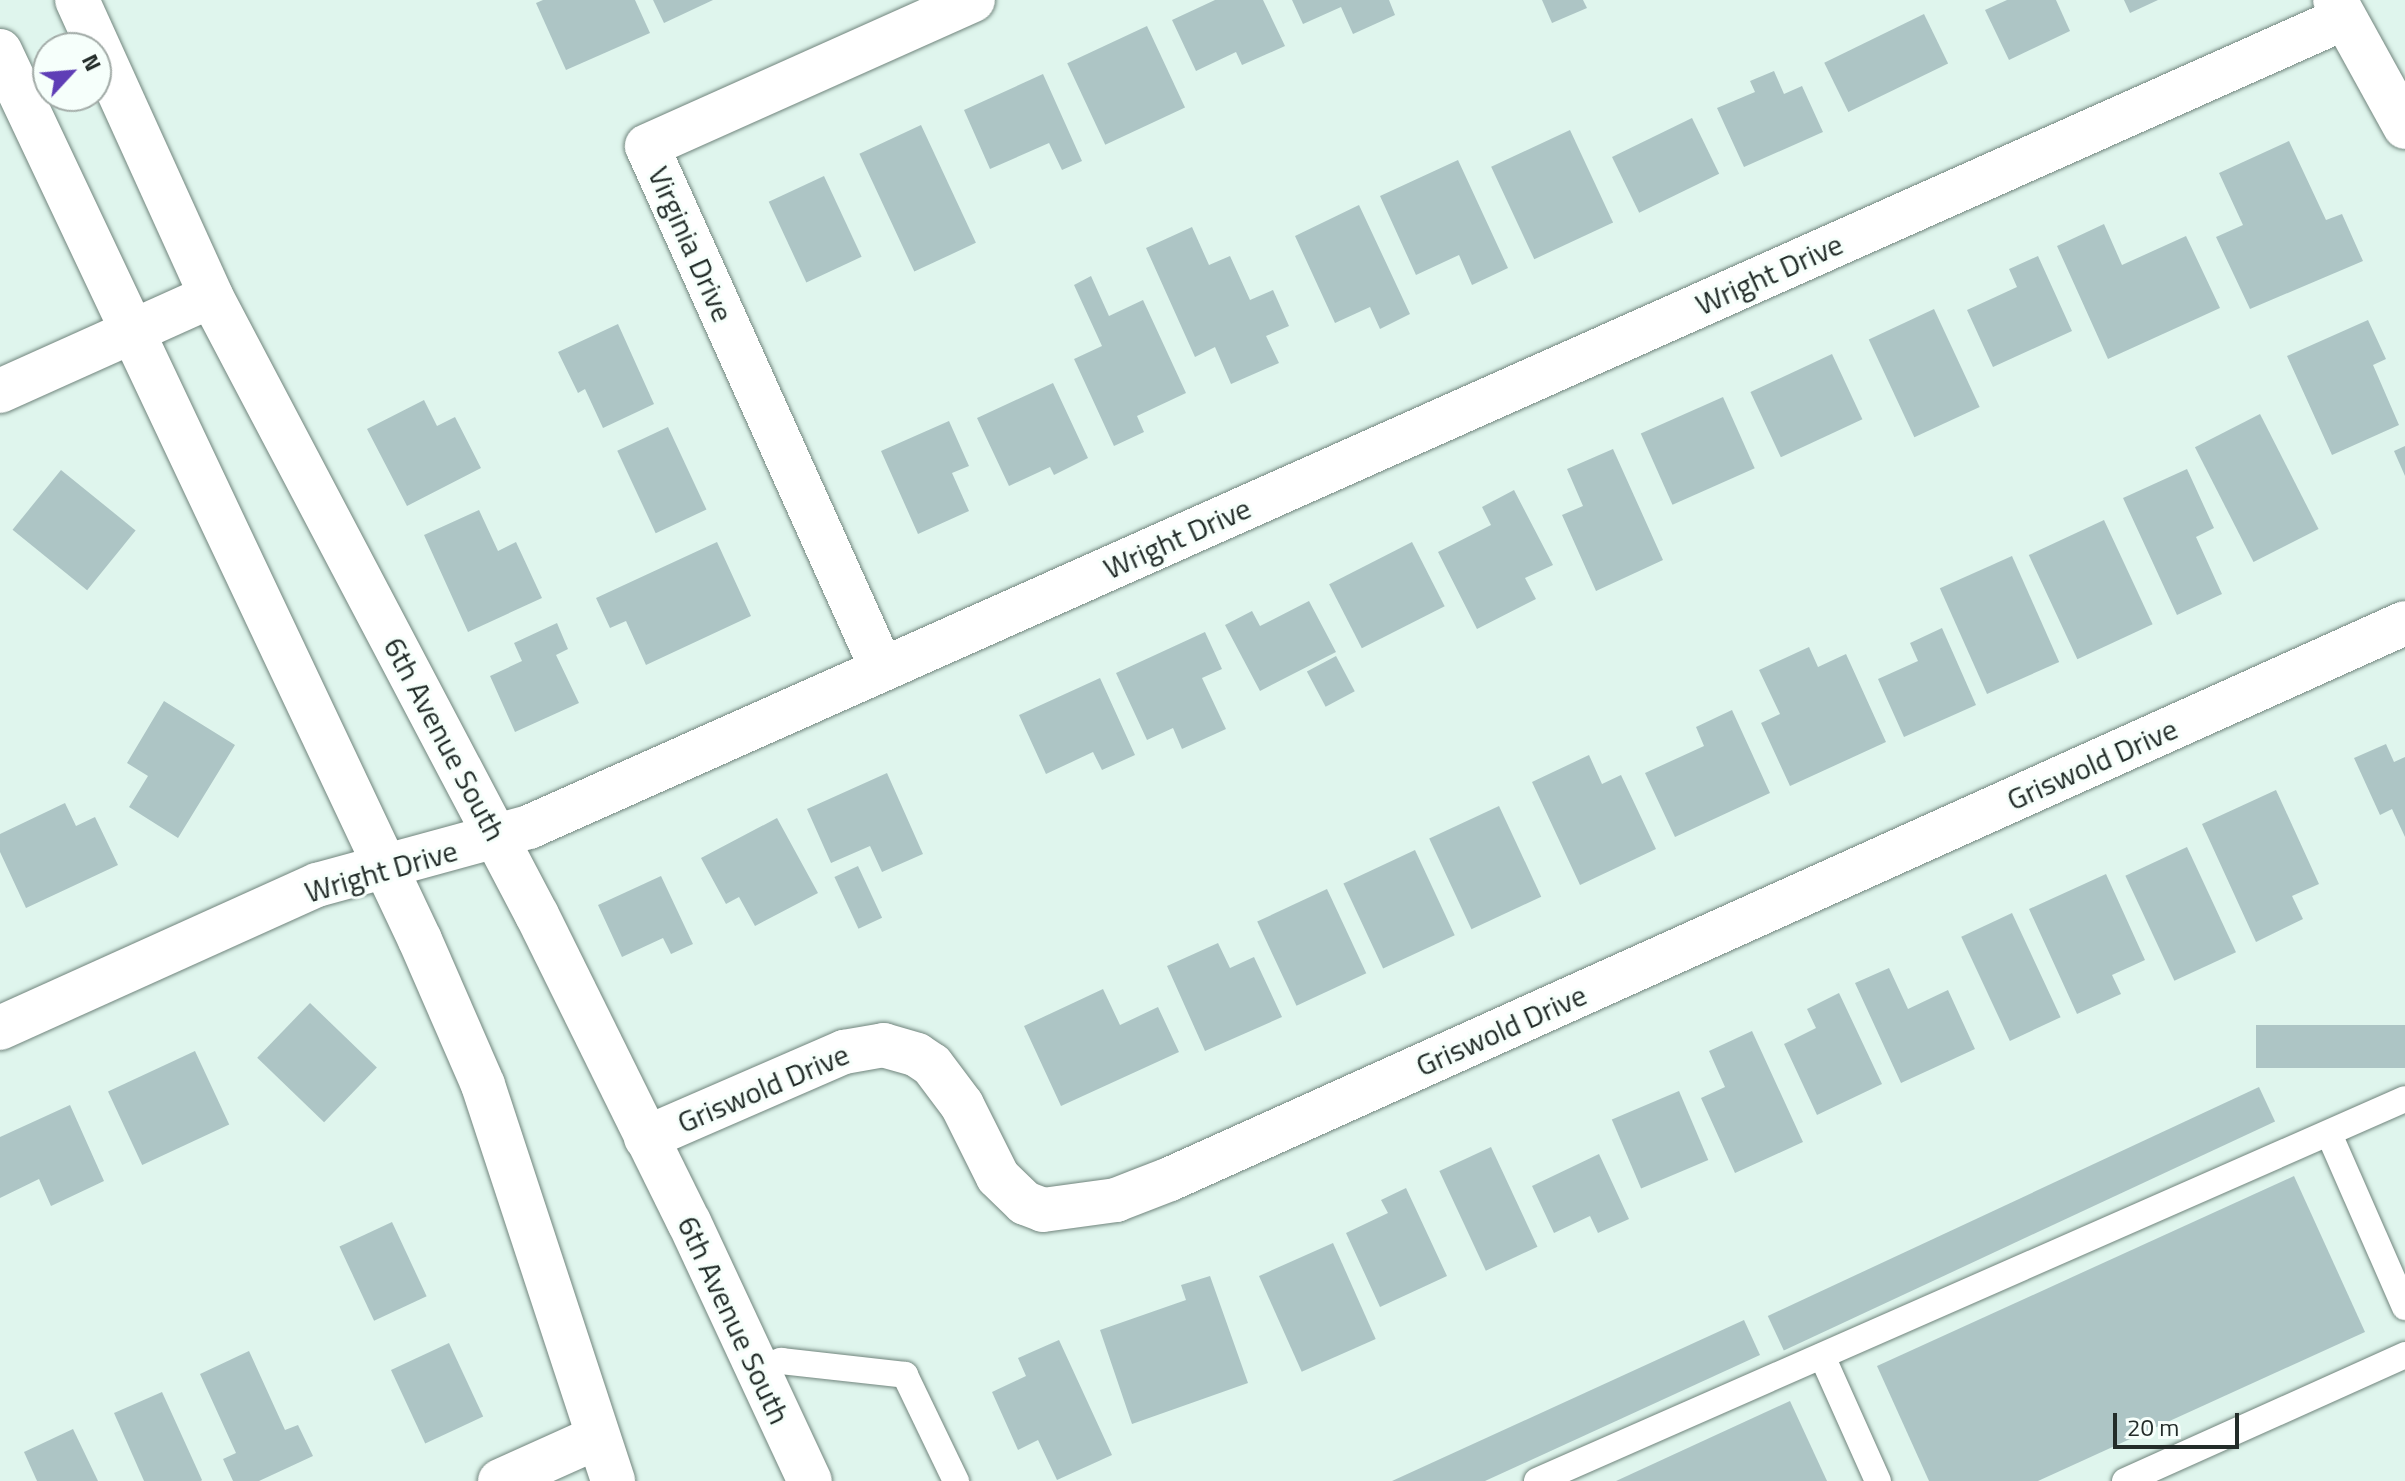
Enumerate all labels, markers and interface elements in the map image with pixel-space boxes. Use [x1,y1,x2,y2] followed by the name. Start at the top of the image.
[32,32,112,112] north arrow
[73,48,110,77] text: N
[641,161,741,327] street label: Virginia Drive
[1690,226,1848,322] street label: Wright Drive
[1098,490,1256,586] street label: Wright Drive
[376,631,514,847] street label: 6th Avenue South
[2001,710,2183,818] street label: Griswold Drive
[300,832,462,910] street label: Wright Drive
[1410,976,1592,1084] street label: Griswold Drive
[672,1036,854,1140] street label: Griswold Drive
[670,1210,798,1430] street label: 6th Avenue South
[2117,1397,2243,1447] scale bar
[2127,1409,2179,1445] text: 20 m

